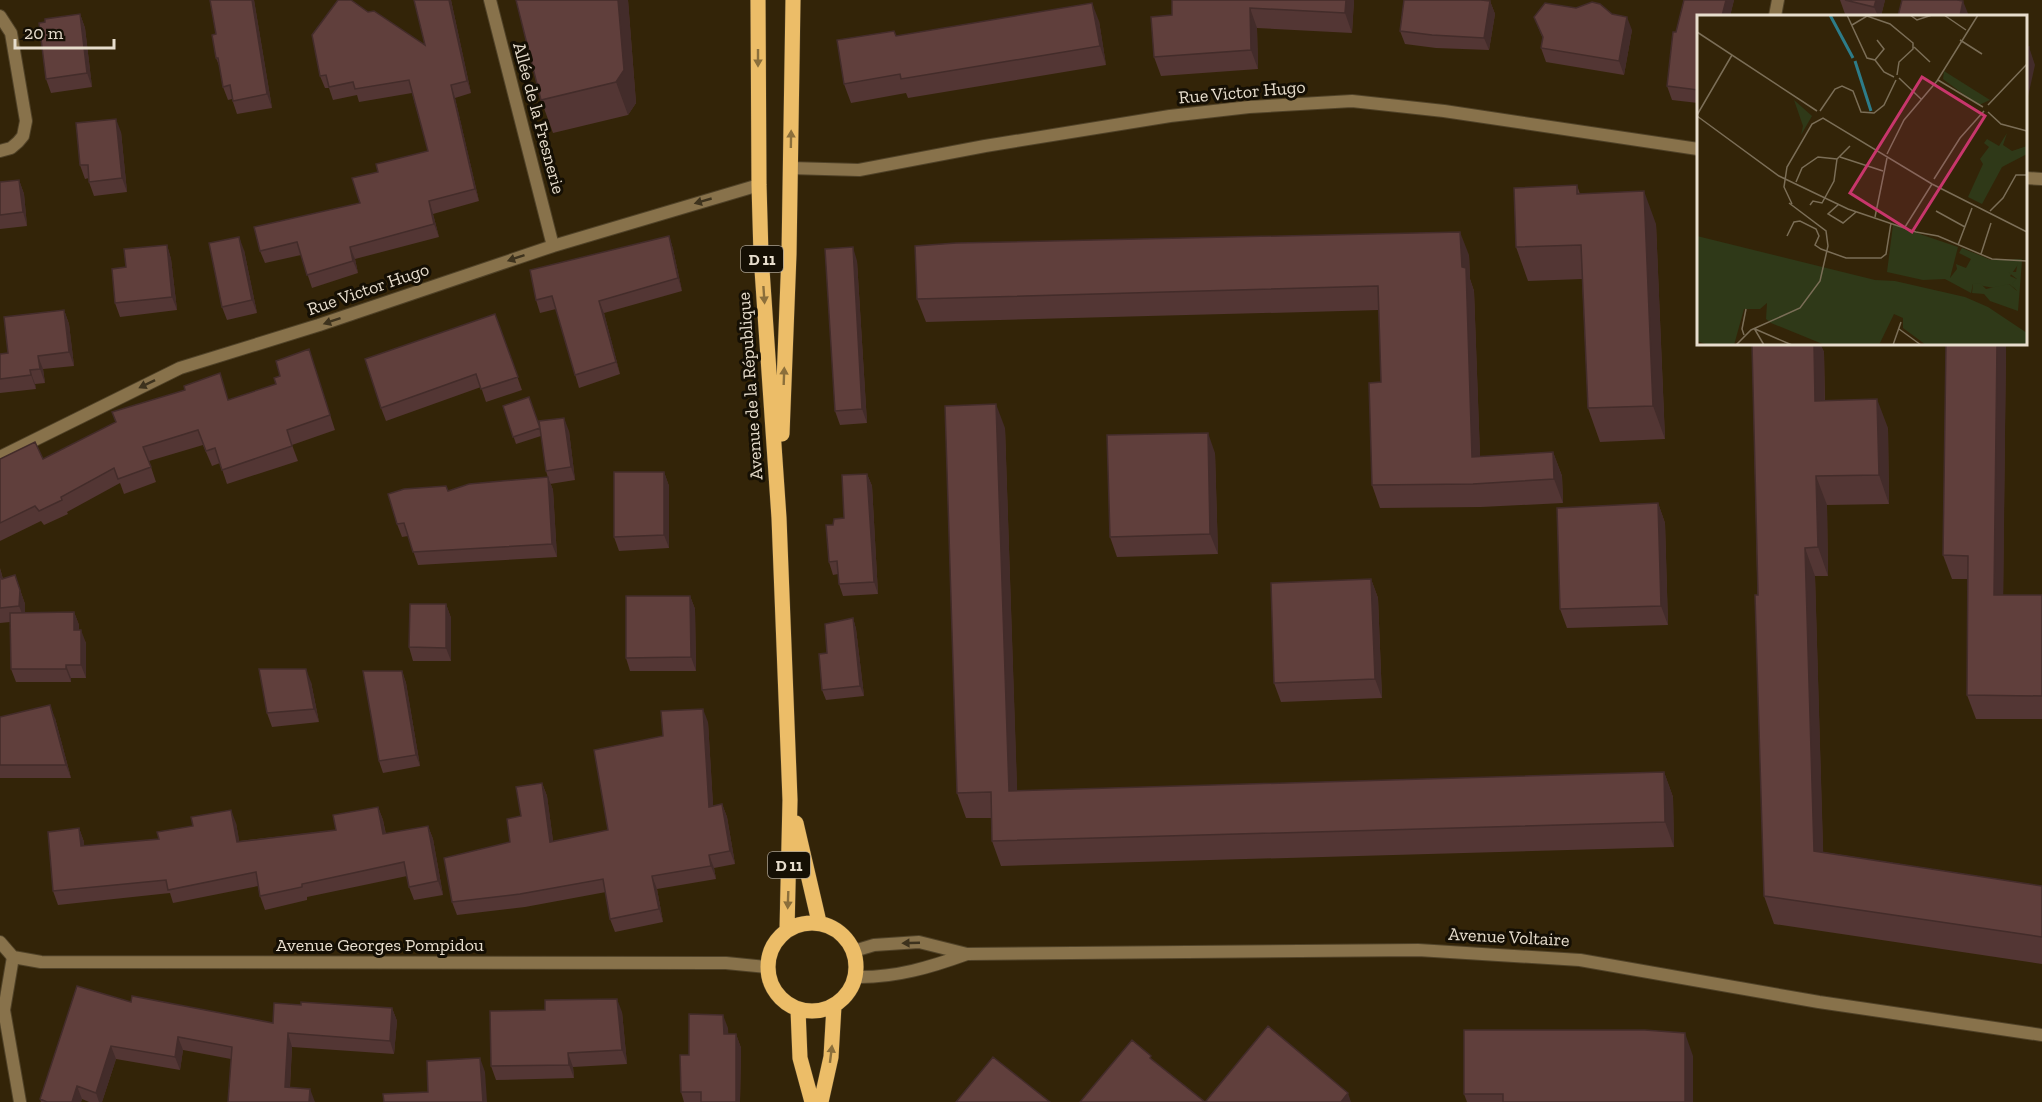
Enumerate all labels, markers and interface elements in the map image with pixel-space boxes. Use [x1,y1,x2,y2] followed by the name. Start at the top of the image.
[15,12,114,50] scale bar
[1697,15,2027,345] inset map
[24,22,64,44] text: 20 m
[508,40,570,196] street label: Allée de la Fresnerie
[754,49,763,68] one-way arrow
[1178,75,1306,109] street label: Rue Victor Hugo
[786,129,796,148] one-way arrow
[694,197,712,206] one-way arrow
[741,246,783,272] road number: D 11
[507,254,525,263] one-way arrow
[304,258,432,320] street label: Rue Victor Hugo
[759,286,769,305] one-way arrow
[732,291,768,481] street label: Avenue de la République
[323,316,341,326] one-way arrow
[779,366,789,385] one-way arrow
[139,379,156,388] one-way arrow
[768,852,810,878] road number: D 11
[783,891,792,910] one-way arrow
[1448,923,1570,951] street label: Avenue Voltaire
[276,934,484,956] street label: Avenue Georges Pompidou
[901,938,920,948] one-way arrow
[826,1045,836,1064] one-way arrow

